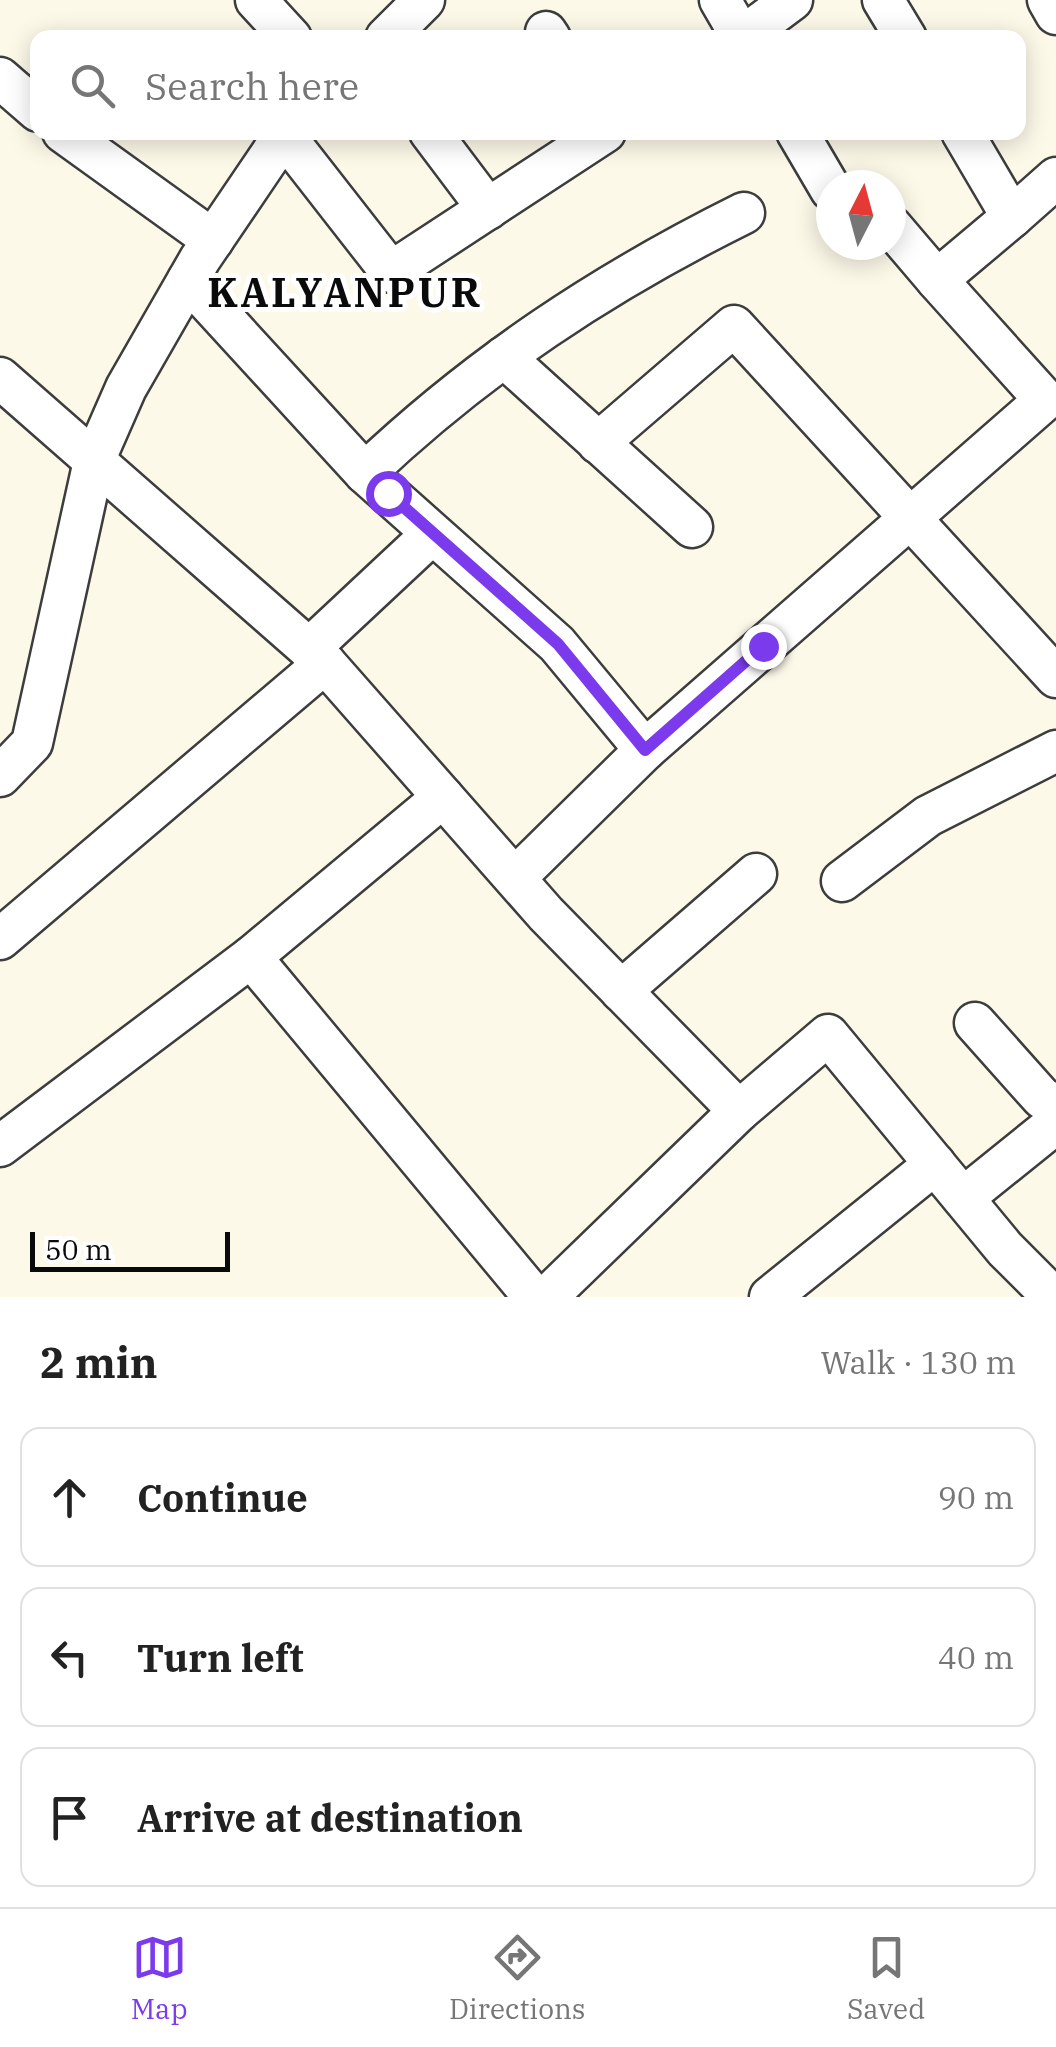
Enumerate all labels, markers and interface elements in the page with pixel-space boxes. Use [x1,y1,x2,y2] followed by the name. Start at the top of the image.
[30,30,1026,140] search box
[65,58,120,113] icon: search
[145,61,359,110] text: Search here
[816,170,906,260] north arrow
[207,266,483,318] district label: KALYANPUR
[366,471,412,517] route start
[741,624,787,670] route end
[30,1227,230,1272] scale bar
[45,1231,112,1268] text: 50 m
[40,1335,158,1390] text: 2 min
[820,1341,1016,1383] text: Walk · 130 m
[42,1470,97,1525] icon: ahead
[137,1473,308,1522] text: Continue
[938,1476,1014,1518] text: 90 m
[42,1630,97,1685] icon: left
[137,1633,304,1682] text: Turn left
[938,1636,1014,1678] text: 40 m
[42,1790,97,1845] icon: arrive
[137,1793,523,1842] text: Arrive at destination
[131,1930,188,2027] tab: Map
[449,1930,586,2027] tab: Directions
[847,1930,925,2027] tab: Saved

